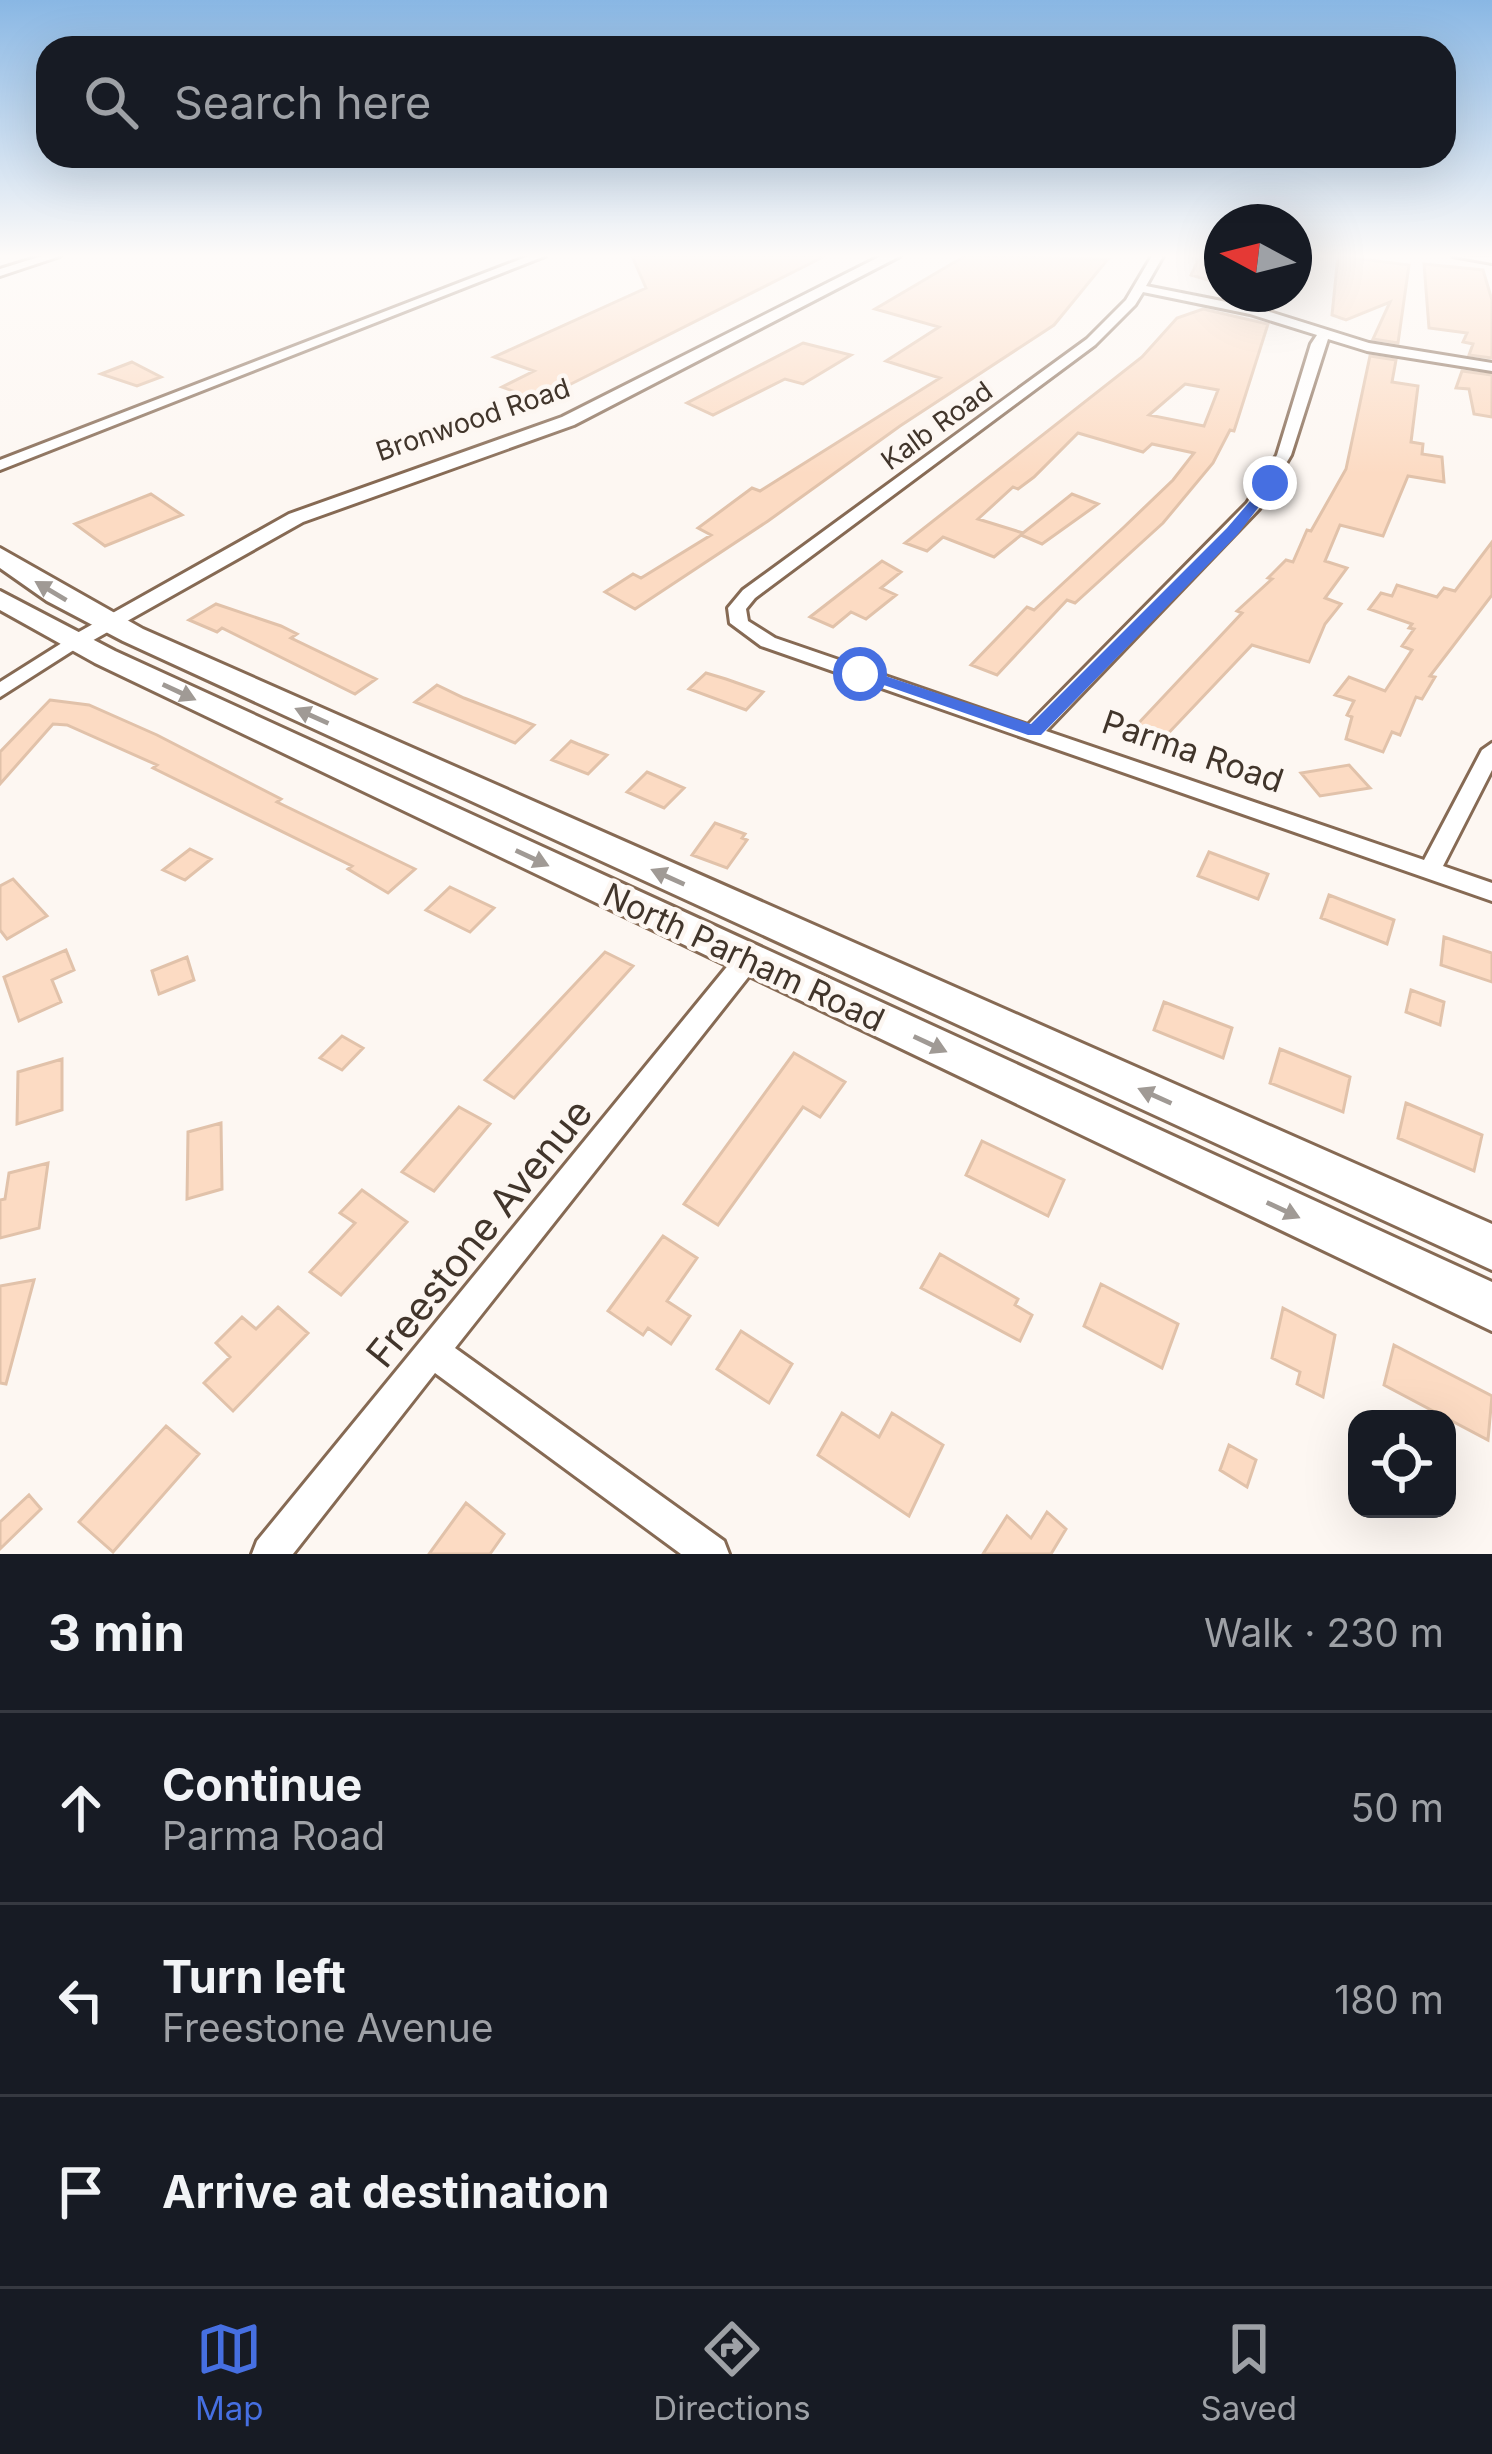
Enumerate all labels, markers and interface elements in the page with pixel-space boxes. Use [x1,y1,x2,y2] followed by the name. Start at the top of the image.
[36,36,1456,168] search box
[78,69,144,135] icon: search
[174,75,431,130] text: Search here
[1204,204,1312,312] north arrow
[372,371,574,468] street label: Bronwood Road
[875,374,999,477] street label: Kalb Road
[1243,456,1297,510] route end
[34,581,68,602] one-way arrow
[833,647,887,701] route start
[162,682,197,702] one-way arrow
[1097,701,1289,801] street label: Parma Road
[295,706,330,726] one-way arrow
[515,848,550,868] one-way arrow
[650,866,685,886] one-way arrow
[597,874,891,1040] street label: North Parham Road
[913,1034,948,1054] one-way arrow
[1138,1085,1173,1105] one-way arrow
[356,1089,601,1376] street label: Freestone Avenue
[1266,1200,1301,1220] one-way arrow
[1348,1410,1456,1518] map controls
[1348,1410,1456,1518] button: locate
[48,1602,185,1663] text: 3 min
[1204,1609,1444,1656] text: Walk · 230 m
[162,1757,362,1812] text: Continue
[48,1775,114,1841] icon: ahead
[1351,1784,1444,1831] text: 50 m
[162,1812,385,1859] text: Parma Road
[162,1949,346,2004] text: Turn left
[48,1967,114,2033] icon: left
[1334,1976,1444,2023] text: 180 m
[162,2004,493,2051] text: Freestone Avenue
[48,2159,114,2225] icon: arrive
[162,2164,609,2219] text: Arrive at destination
[195,2316,263,2428] tab: Map
[653,2316,811,2428] tab: Directions
[1200,2316,1297,2428] tab: Saved

